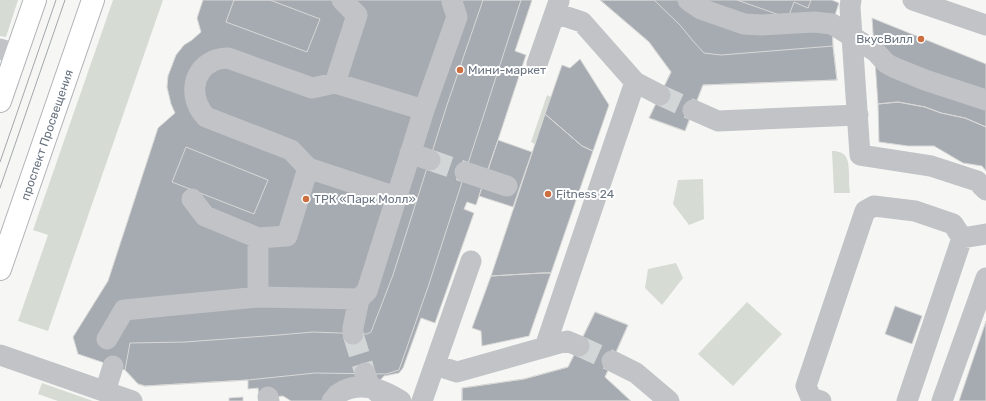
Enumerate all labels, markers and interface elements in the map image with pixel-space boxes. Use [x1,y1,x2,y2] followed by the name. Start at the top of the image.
[856,32,913,46] place label: ВкусВилл
[916,34,926,44] marker: ВкусВилл
[468,63,546,77] place label: Мини-маркет
[455,65,465,75] marker: Мини-маркет
[18,68,76,202] street label: проспект Просвещения
[556,187,615,201] place label: Fitness 24
[543,189,553,199] marker: Fitness 24
[314,192,416,206] place label: ТРК «Парк Молл»
[301,194,311,204] marker: ТРК «Парк Молл»

